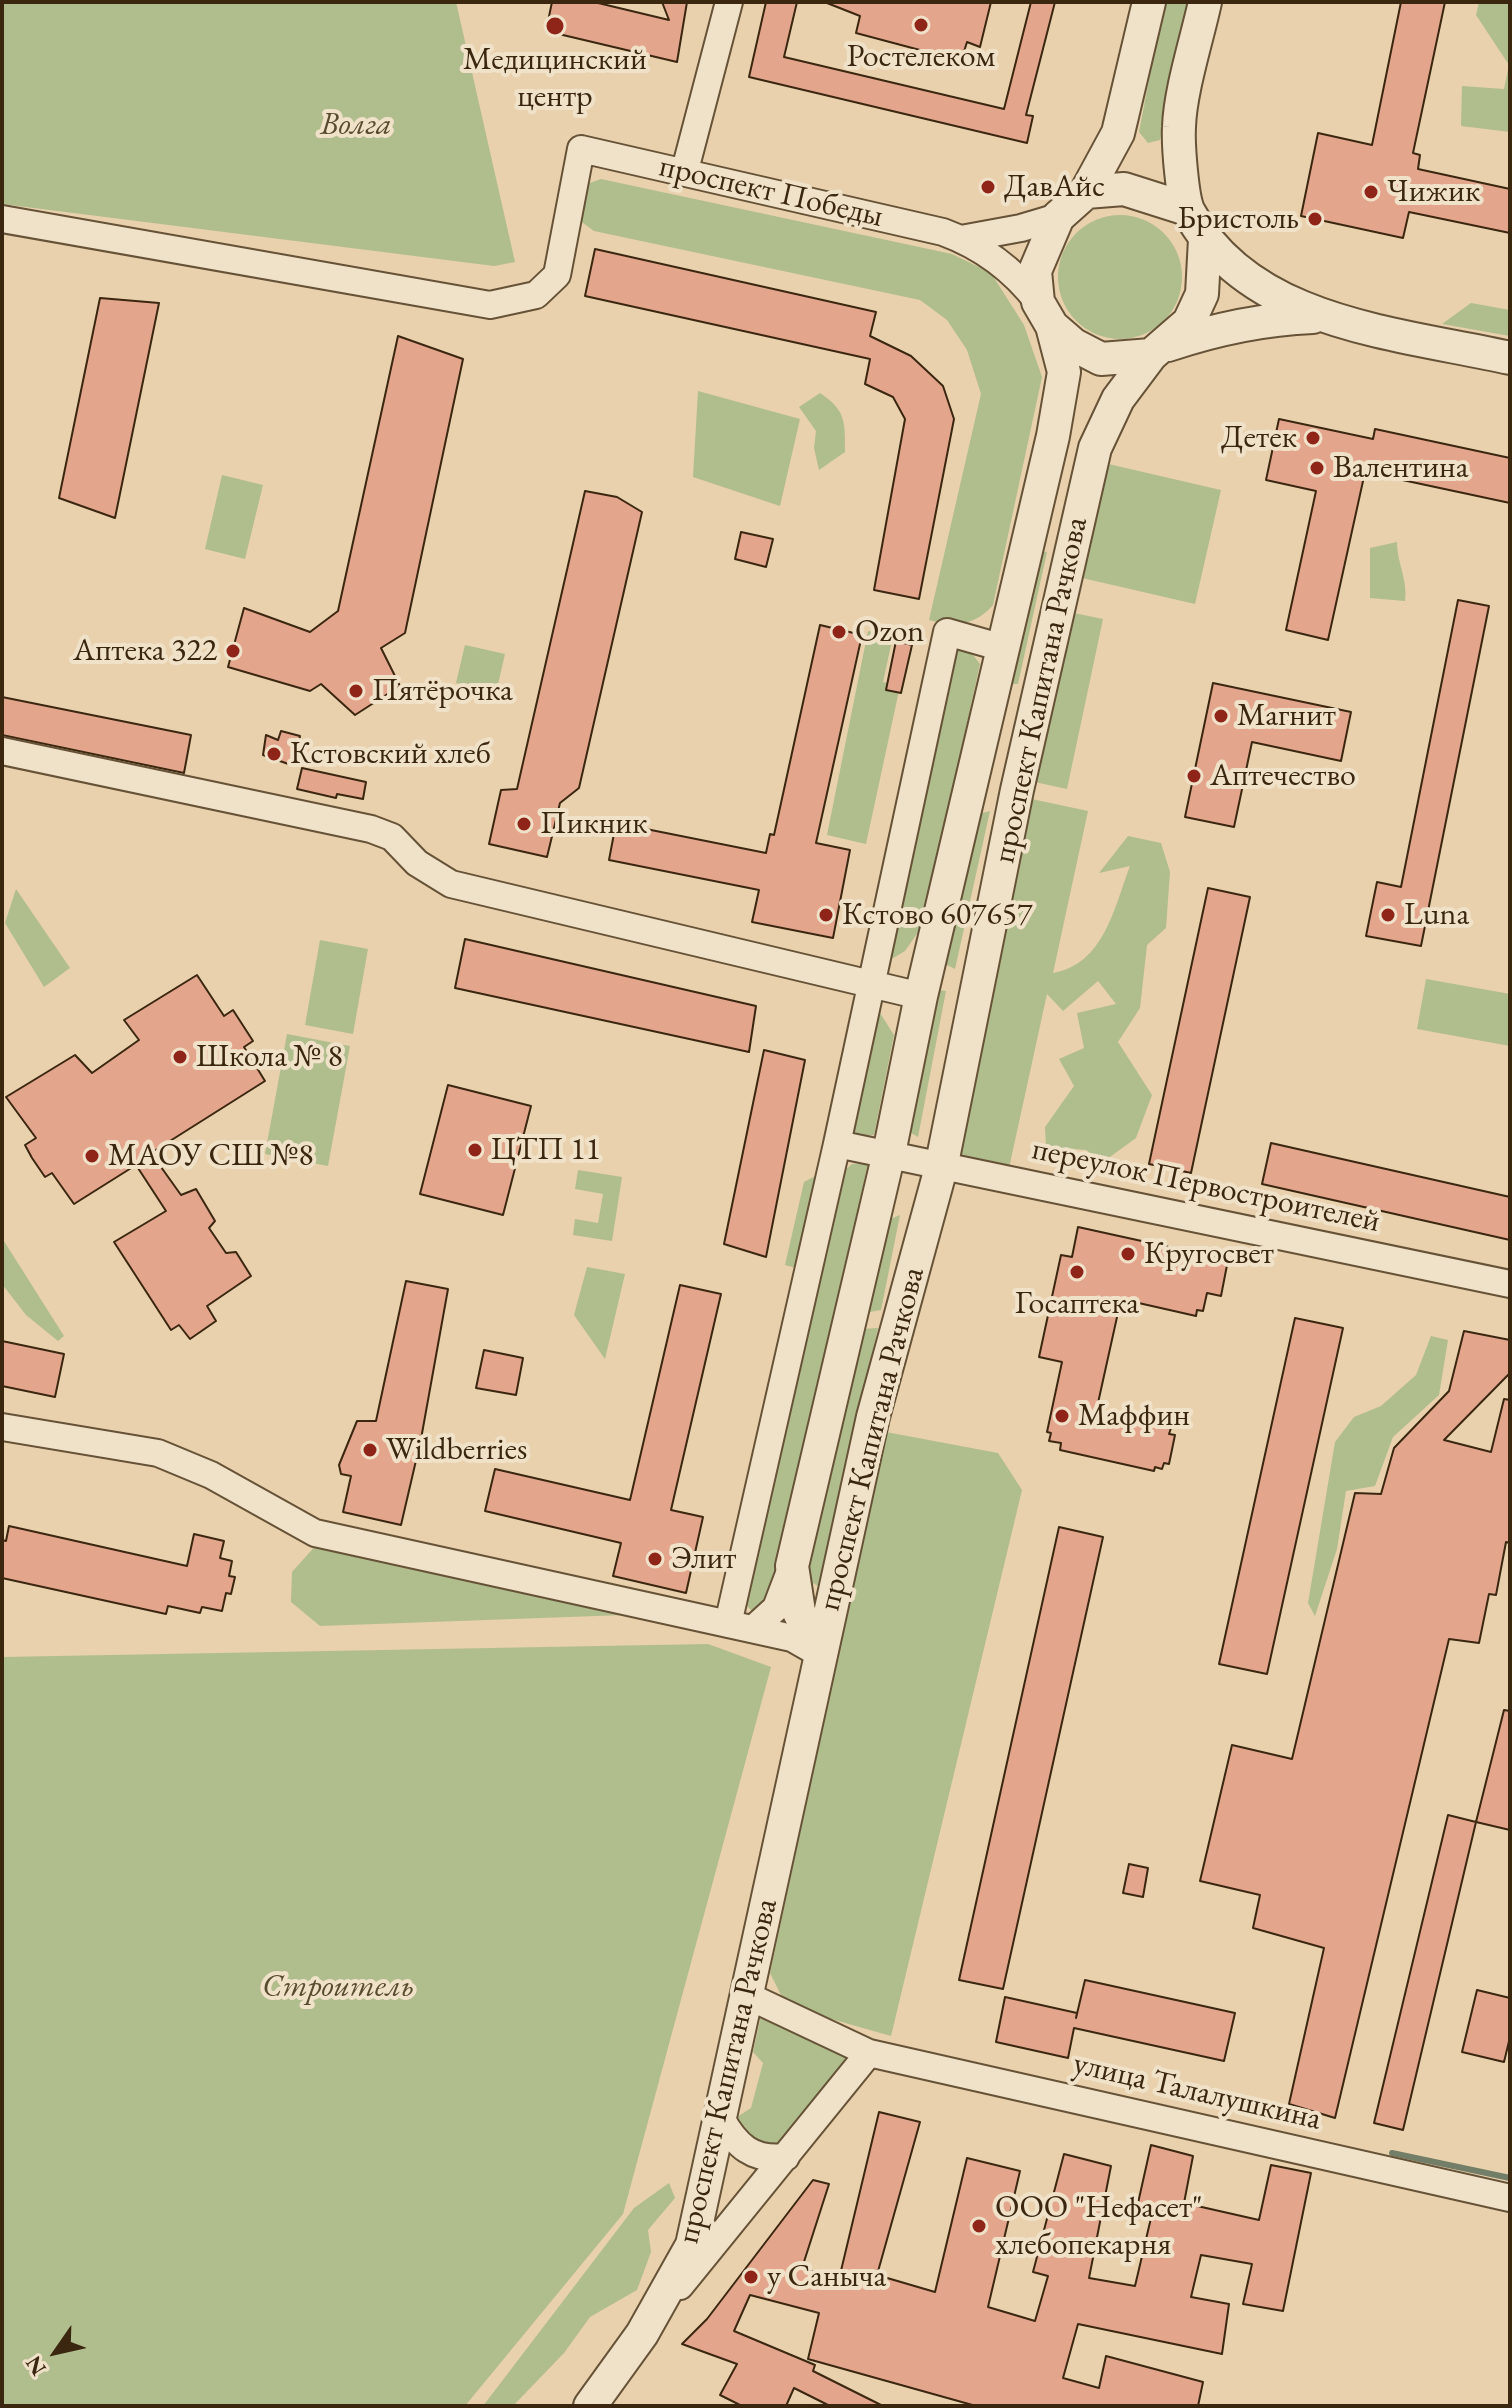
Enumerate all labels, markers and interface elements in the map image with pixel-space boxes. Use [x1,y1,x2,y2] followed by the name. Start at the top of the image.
[544,15,566,37] marker: Медицинский центр
[912,16,930,34] marker: Ростелеком
[847,38,995,76] place label: Ростелеком
[463,41,647,116] place label: Медицинский центр
[320,106,392,144] park label: Волга
[655,148,887,236] street label: проспект Победы
[1004,168,1105,206] place label: ДавАйс
[1387,173,1480,211] place label: Чижик
[979,178,997,196] marker: ДавАйс
[1362,183,1380,201] marker: Чижик
[1177,200,1299,238] place label: Бристоль
[1306,210,1324,228] marker: Бристоль
[1221,419,1297,457] place label: Детек
[1304,429,1322,447] marker: Детек
[1333,449,1469,487] place label: Валентина
[1308,459,1326,477] marker: Валентина
[986,514,1096,866] street label: проспект Капитана Рачкова
[855,613,924,651] place label: Ozon
[830,623,848,641] marker: Ozon
[73,632,217,670] place label: Аптека 322
[224,642,242,660] marker: Аптека 322
[372,672,513,710] place label: Пятёрочка
[347,682,365,700] marker: Пятёрочка
[1237,697,1336,735] place label: Магнит
[1212,707,1230,725] marker: Магнит
[290,735,491,773] place label: Кстовский хлеб
[265,745,283,763] marker: Кстовский хлеб
[1210,757,1356,795] place label: Аптечество
[1185,767,1203,785] marker: Аптечество
[540,805,648,843] place label: Пикник
[515,815,533,833] marker: Пикник
[842,896,1032,934] place label: Кстово 607657
[1404,896,1469,934] place label: Luna
[817,906,835,924] marker: Кстово 607657
[1379,906,1397,924] marker: Luna
[196,1038,343,1076] place label: Школа № 8
[171,1048,189,1066] marker: Школа № 8
[1029,1130,1383,1242] street label: переулок Первостроителей
[491,1131,601,1169] place label: ЦТП 11
[108,1137,314,1175] place label: МАОУ СШ №8
[466,1141,484,1159] marker: ЦТП 11
[83,1147,101,1165] marker: МАОУ СШ №8
[1144,1235,1274,1273] place label: Кругосвет
[1119,1245,1137,1263] marker: Кругосвет
[811,1263,933,1615] street label: проспект Капитана Рачкова
[1068,1263,1086,1281] marker: Госаптека
[1015,1285,1139,1323] place label: Госаптека
[1078,1397,1190,1435] place label: Маффин
[1053,1407,1071,1425] marker: Маффин
[386,1431,527,1469] place label: Wildberries
[361,1441,379,1459] marker: Wildberries
[671,1540,736,1578] place label: Элит
[646,1550,664,1568] marker: Элит
[670,1895,786,2247] street label: проспект Капитана Рачкова
[262,1968,414,2006] park label: Строитель
[1069,2045,1325,2139] street label: улица Талалушкина
[995,2189,1203,2264] place label: ООО "Нефасет" хлебопекарня
[970,2217,988,2235] marker: ООО "Нефасет" хлебопекарня
[767,2258,886,2296] place label: у Саныча
[742,2268,760,2286] marker: у Саныча
[16,2312,96,2392] north arrow
[19,2350,53,2381] text: N

